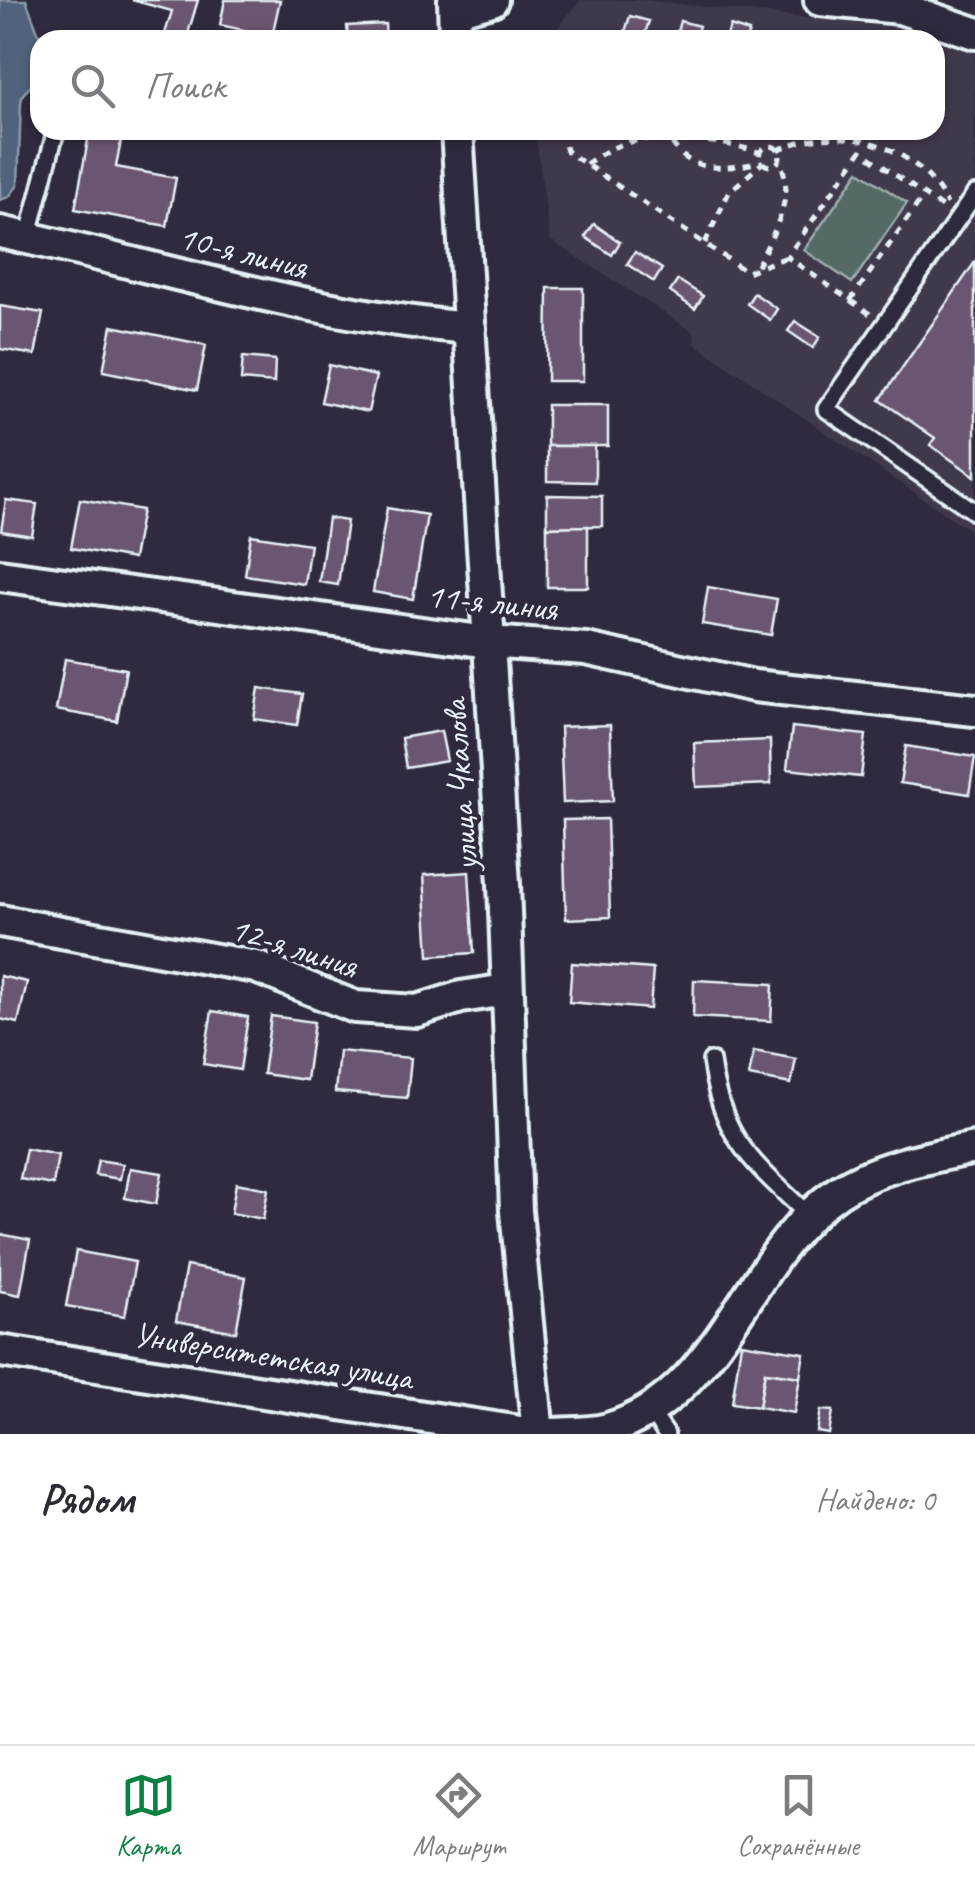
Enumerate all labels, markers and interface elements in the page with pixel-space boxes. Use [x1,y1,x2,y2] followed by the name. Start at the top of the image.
[30,30,945,140] search box
[65,58,120,113] icon: search
[145,62,225,109] text: Поиск
[174,214,313,290] street label: 10-я линия
[424,573,561,631] street label: 11-я линия
[431,695,489,874] street label: улица Чкалова
[225,905,365,989] street label: 12-я линия
[130,1312,418,1401] street label: Университетская улица
[40,1473,134,1526] text: Рядом
[816,1479,935,1520] text: Найдено: 0
[116,1768,180,1863] tab: Карта
[413,1768,505,1863] tab: Маршрут
[737,1768,859,1863] tab: Сохранённые

